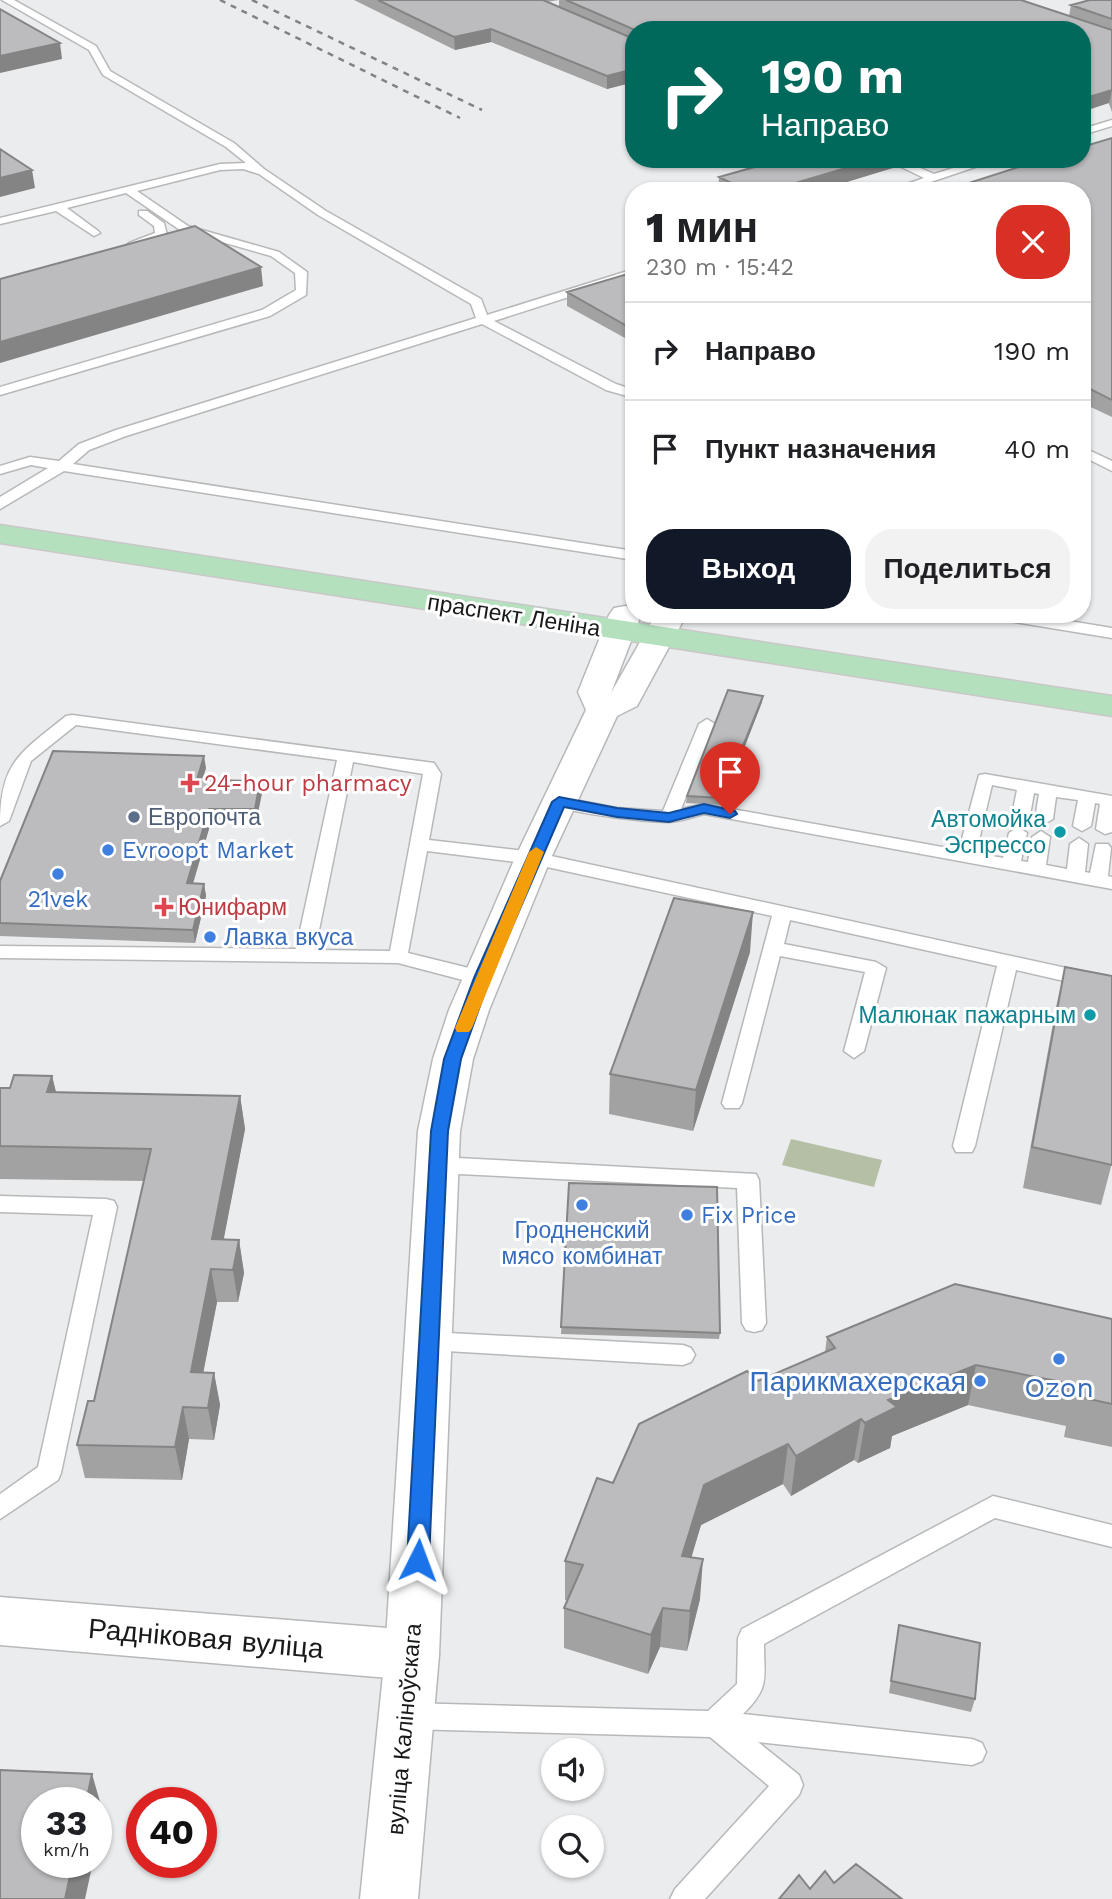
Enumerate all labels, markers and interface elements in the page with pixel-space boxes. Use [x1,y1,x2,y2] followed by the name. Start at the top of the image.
[761,47,904,105] text: 190 m
[646,49,737,140] icon: right
[761,106,889,144] text: Направо
[646,203,758,252] text: 1 мин
[996,205,1070,279] button: close
[646,254,794,281] text: 230 m · 15:42
[646,332,684,370] icon: right
[705,336,816,366] text: Направо
[994,336,1070,366] text: 190 m
[646,430,684,468] icon: arrive
[705,434,936,464] text: Пункт назначения
[1004,434,1070,464] text: 40 m
[646,529,851,609] button: Выход
[865,529,1070,609] button: Поделиться
[426,588,603,643] street label: праспект Леніна
[700,742,760,814] pin
[711,753,749,791] icon: arrive
[204,770,412,797] place label: 24-hour pharmacy
[182,775,198,791] marker: 24-hour pharmacy
[148,804,261,831] place label: Европочта
[931,806,1046,859] place label: Автомойка Эспрессо
[126,809,142,825] marker: Европочта
[1052,824,1068,840] marker: Автомойка Эспрессо
[122,837,294,864] place label: Evroopt Market
[100,842,116,858] marker: Evroopt Market
[50,866,66,882] marker: 21vek
[28,886,88,913] place label: 21vek
[178,894,287,921] place label: Юнифарм
[156,899,172,915] marker: Юнифарм
[224,924,354,951] place label: Лавка вкуса
[202,929,218,945] marker: Лавка вкуса
[858,1002,1076,1029] place label: Малюнак пажарным
[1082,1007,1098,1023] marker: Малюнак пажарным
[574,1197,590,1213] marker: Гродненский мясо комбинат
[701,1202,796,1229] place label: Fix Price
[679,1207,695,1223] marker: Fix Price
[502,1217,663,1270] place label: Гродненский мясо комбинат
[1051,1351,1067,1367] marker: Ozon
[750,1365,966,1398] place label: Парикмахерская
[1024,1371,1094,1404] place label: Ozon
[972,1373,988,1389] marker: Парикмахерская
[381,1523,455,1597] position arrow
[87,1612,325,1665] street label: Радніковая вуліца
[382,1622,427,1836] street label: вуліца Каліноўскага
[541,1738,604,1878] map controls
[541,1738,604,1801] button: sound
[126,1787,217,1878] speed limit sign: 40
[46,1802,87,1844] text: 33
[541,1815,604,1878] button: search
[43,1839,90,1860] text: km/h

